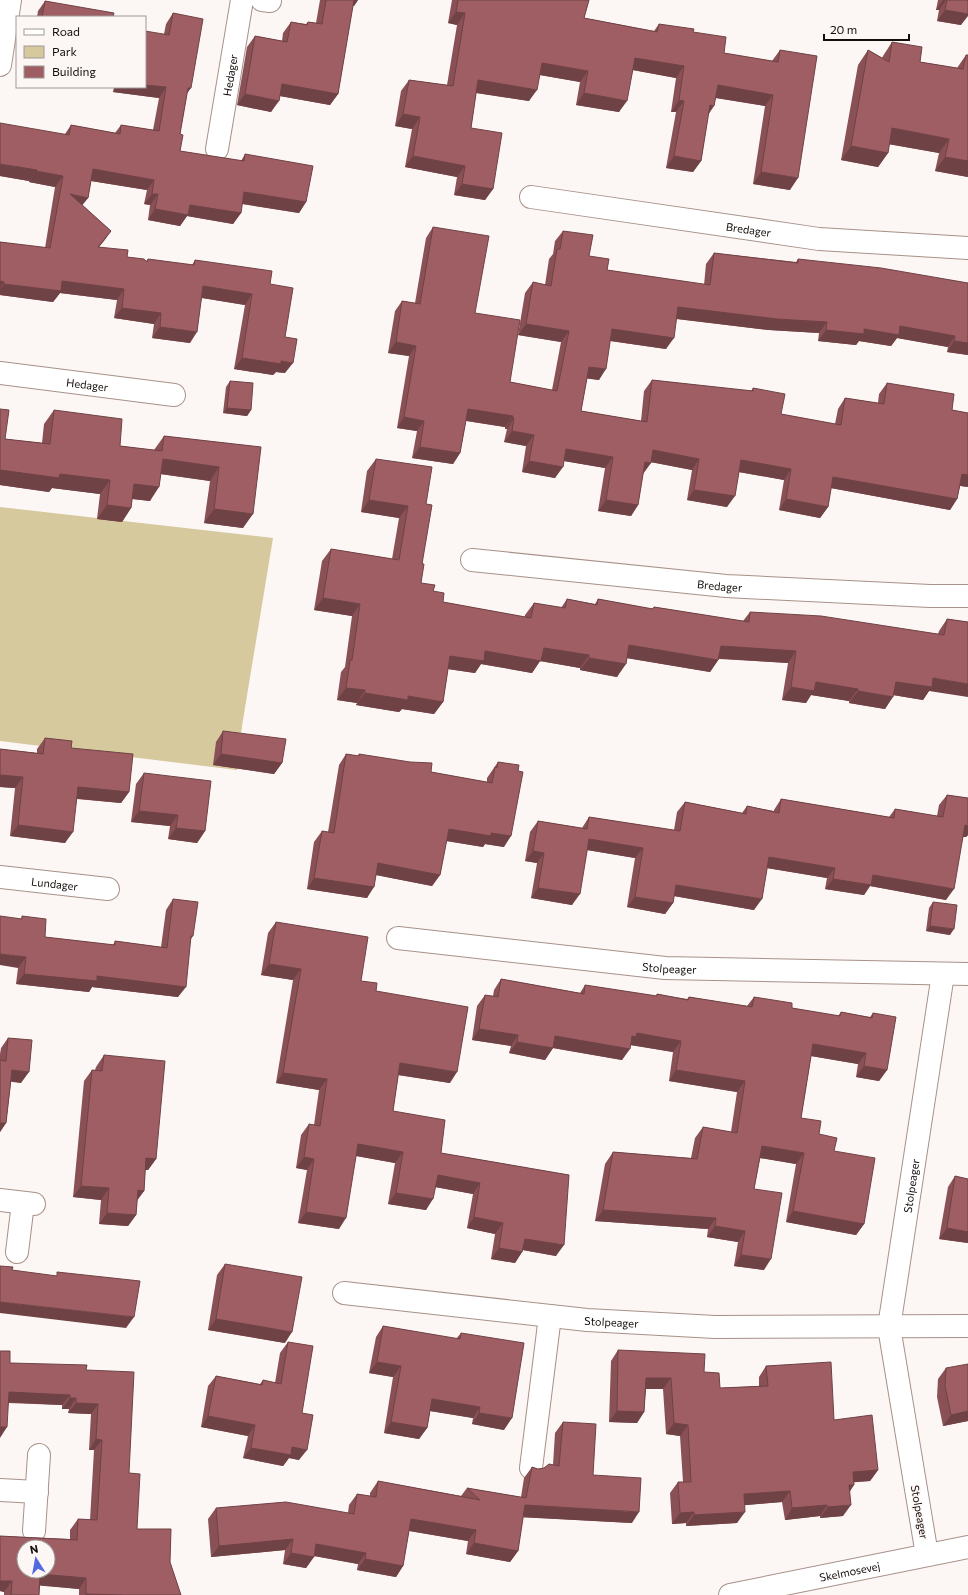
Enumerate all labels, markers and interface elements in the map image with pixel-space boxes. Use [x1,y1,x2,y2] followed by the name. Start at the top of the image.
[16,16,146,88] legend
[824,16,909,42] scale bar
[830,22,857,36] text: 20 m
[52,24,80,38] text: Road
[52,44,78,58] text: Park
[220,53,239,97] street label: Hedager
[52,64,96,78] text: Building
[725,219,773,239] street label: Bredager
[66,375,110,393] street label: Hedager
[696,577,743,593] street label: Bredager
[31,874,79,892] street label: Lundager
[642,959,697,975] street label: Stolpeager
[900,1157,921,1214] street label: Stolpeager
[584,1313,640,1329] street label: Stolpeager
[909,1484,931,1540] street label: Stolpeager
[16,1539,56,1579] north arrow
[29,1542,39,1556] text: N
[818,1558,881,1583] street label: Skelmosevej

